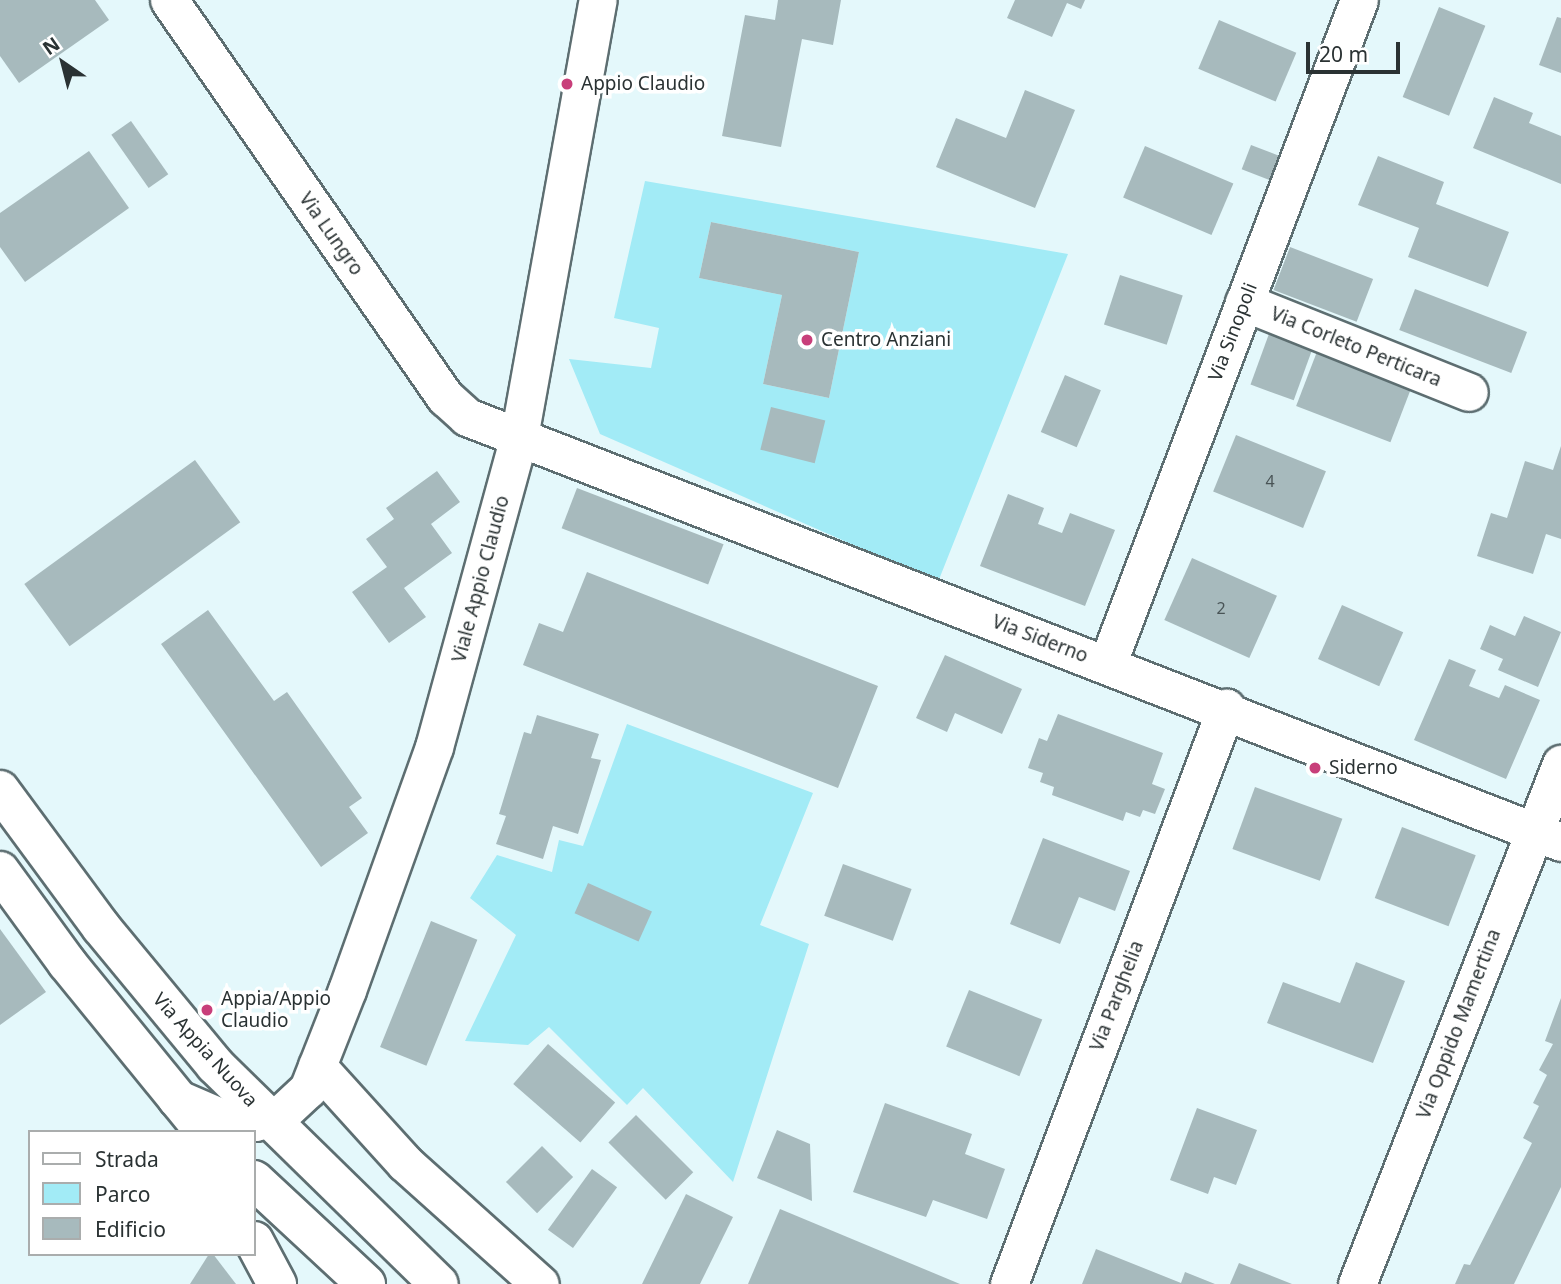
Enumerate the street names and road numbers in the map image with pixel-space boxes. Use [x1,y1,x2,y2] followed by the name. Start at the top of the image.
[294,188,368,280] street label: Via Lungro
[1204,280,1262,384] street label: Via Sinopoli
[1267,302,1445,392] street label: Via Corleto Perticara
[448,493,514,665] street label: Viale Appio Claudio
[989,610,1091,668] street label: Via Siderno
[1412,926,1506,1122] street label: Via Oppido Mamertina
[1086,938,1148,1054] street label: Via Parghelia
[148,988,262,1112] street label: Via Appia Nuova

